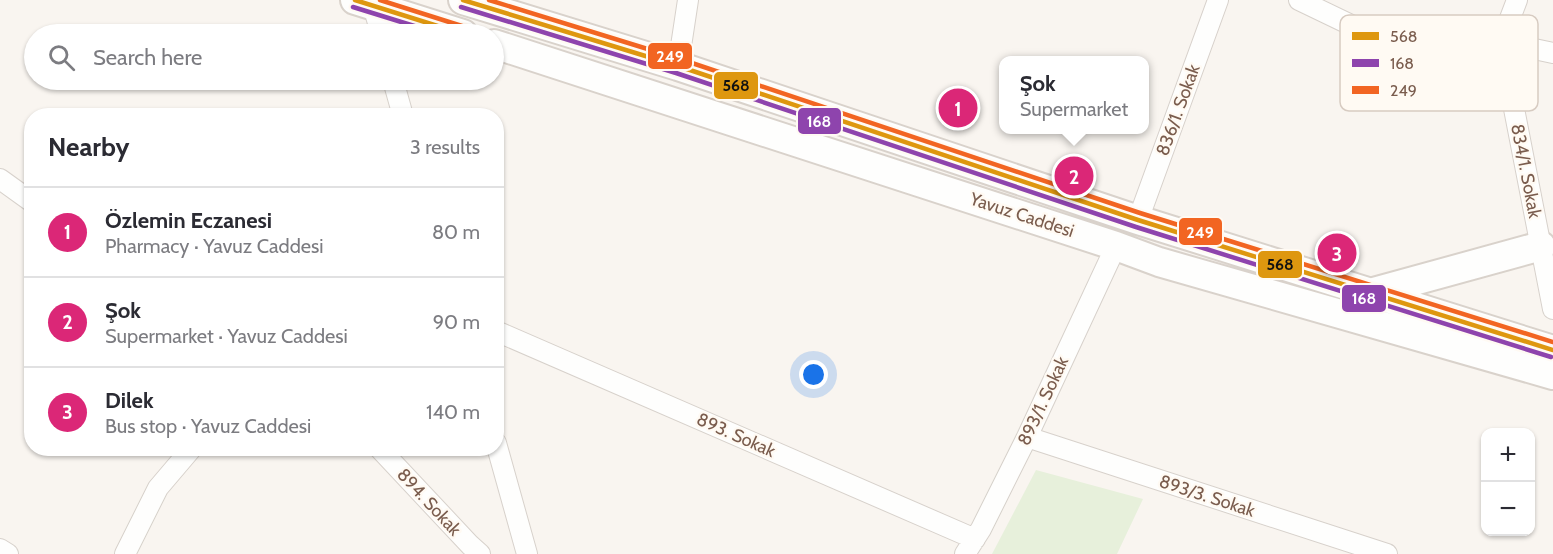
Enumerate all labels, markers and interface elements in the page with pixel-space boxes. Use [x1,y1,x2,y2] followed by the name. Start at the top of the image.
[1340,15,1538,111] legend
[24,24,504,90] search box
[1390,27,1417,46] text: 568
[45,41,78,74] icon: search
[647,42,693,70] line badge: 249
[93,44,202,71] text: Search here
[656,47,684,66] text: 249
[1390,54,1414,73] text: 168
[999,56,1149,134] popup
[1151,61,1205,159] street label: 836/1. Sokak
[1020,70,1056,97] text: Şok
[713,71,759,100] line badge: 568
[722,76,750,95] text: 568
[1390,81,1417,100] text: 249
[938,86,978,130] pin: 1
[1020,97,1128,121] text: Supermarket
[797,107,842,135] line badge: 168
[807,112,831,131] text: 168
[1506,122,1546,221] street label: 834/1. Sokak
[48,131,129,163] text: Nearby
[410,135,480,159] text: 3 results
[1054,154,1094,198] pin: 2
[966,187,1077,242] street label: Yavuz Caddesi
[105,207,272,234] text: Özlemin Eczanesi
[1178,217,1223,246] line badge: 249
[64,220,71,244] text: 1
[432,220,480,244] text: 80 m
[1186,223,1214,242] text: 249
[1318,230,1356,276] pin: 3
[105,234,324,258] text: Pharmacy · Yavuz Caddesi
[1257,250,1303,279] line badge: 568
[1266,255,1294,274] text: 568
[1341,284,1387,313] line badge: 168
[1352,289,1376,308] text: 168
[105,297,141,324] text: Şok
[62,310,73,334] text: 2
[433,310,480,334] text: 90 m
[105,324,348,348] text: Supermarket · Yavuz Caddesi
[1013,352,1074,449] street label: 893/1. Sokak
[799,360,828,389] your location
[105,387,154,414] text: Dilek
[62,400,73,424] text: 3
[426,400,480,424] text: 140 m
[693,408,780,462] street label: 893. Sokak
[105,414,311,438] text: Bus stop · Yavuz Caddesi
[1481,428,1535,536] map controls
[1481,428,1535,482] button: +
[392,464,466,541] street label: 894. Sokak
[1156,470,1259,522] street label: 893/3. Sokak
[1481,482,1535,536] button: −

